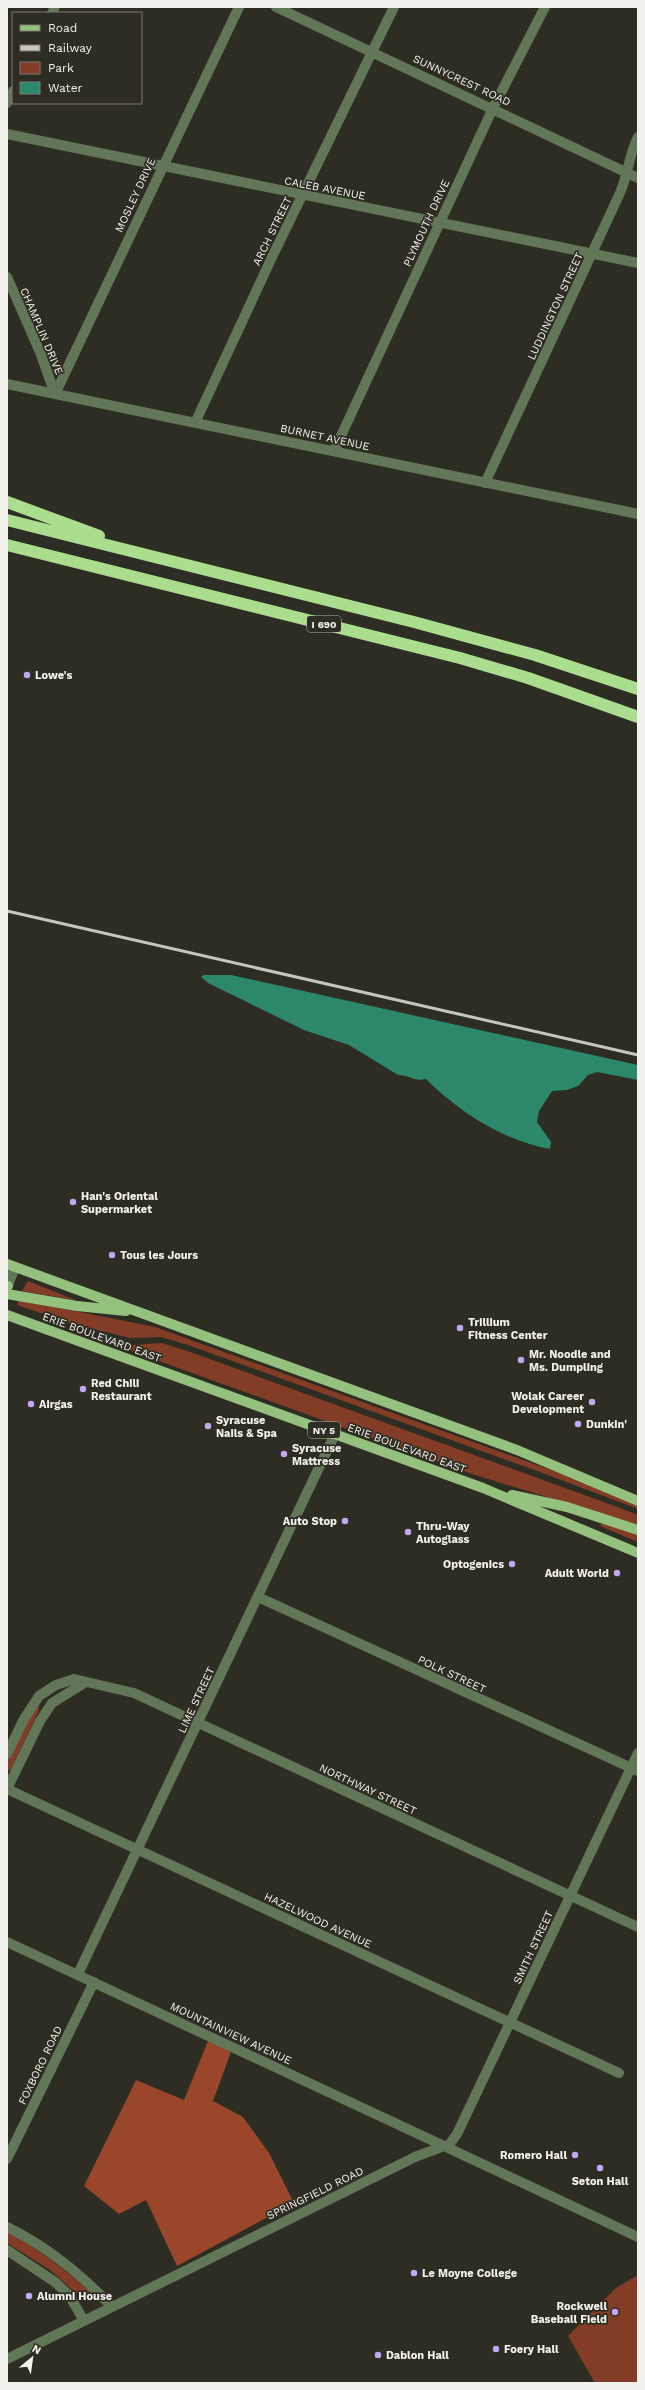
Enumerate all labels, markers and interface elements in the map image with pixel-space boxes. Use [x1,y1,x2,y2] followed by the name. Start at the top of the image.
[12,12,142,104] legend
[48,21,77,35] text: Road
[48,41,93,55] text: Railway
[411,52,513,109] street label: SUNNYCREST ROAD
[48,61,74,75] text: Park
[48,81,83,95] text: Water
[113,156,158,234] street label: MOSLEY DRIVE
[283,174,367,203] street label: CALEB AVENUE
[401,178,452,269] street label: PLYMOUTH DRIVE
[250,194,295,268] street label: ARCH STREET
[525,250,586,362] street label: LUDDINGTON STREET
[17,286,66,377] street label: CHAMPLIN DRIVE
[279,422,371,453] street label: BURNET AVENUE
[307,616,341,632] road number: I 690
[35,669,73,682] place label: Lowe's
[22,670,32,680] marker: Lowe's
[81,1190,158,1216] place label: Han's Oriental Supermarket
[68,1197,78,1207] marker: Han's Oriental Supermarket
[120,1249,198,1262] place label: Tous les Jours
[107,1250,117,1260] marker: Tous les Jours
[41,1310,163,1365] street label: ERIE BOULEVARD EAST
[468,1316,548,1342] place label: Trillium Fitness Center
[455,1323,465,1333] marker: Trillium Fitness Center
[529,1348,611,1374] place label: Mr. Noodle and Ms. Dumpling
[516,1355,526,1365] marker: Mr. Noodle and Ms. Dumpling
[91,1377,152,1403] place label: Red Chili Restaurant
[78,1384,88,1394] marker: Red Chili Restaurant
[511,1390,584,1416] place label: Wolak Career Development
[587,1397,597,1407] marker: Wolak Career Development
[39,1398,73,1411] place label: Airgas
[26,1399,36,1409] marker: Airgas
[216,1414,277,1440] place label: Syracuse Nails & Spa
[586,1418,627,1431] place label: Dunkin'
[573,1419,583,1429] marker: Dunkin'
[203,1421,213,1431] marker: Syracuse Nails & Spa
[346,1421,468,1476] street label: ERIE BOULEVARD EAST
[308,1422,340,1438] road number: NY 5
[292,1442,341,1468] place label: Syracuse Mattress
[279,1449,289,1459] marker: Syracuse Mattress
[283,1515,337,1528] place label: Auto Stop
[340,1516,350,1526] marker: Auto Stop
[416,1520,470,1546] place label: Thru-Way Autoglass
[403,1527,413,1537] marker: Thru-Way Autoglass
[443,1558,504,1571] place label: Optogenics
[507,1559,517,1569] marker: Optogenics
[545,1567,609,1580] place label: Adult World
[612,1568,622,1578] marker: Adult World
[416,1653,488,1696] street label: POLK STREET
[175,1665,218,1735] street label: LIME STREET
[317,1761,419,1818] street label: NORTHWAY STREET
[262,1890,374,1951] street label: HAZELWOOD AVENUE
[511,1908,556,1986] street label: SMITH STREET
[168,2000,294,2067] street label: MOUNTAINVIEW AVENUE
[16,2024,65,2107] street label: FOXBORO ROAD
[500,2149,567,2162] place label: Romero Hall
[570,2150,580,2160] marker: Romero Hall
[595,2163,605,2173] marker: Seton Hall
[265,2164,366,2223] street label: SPRINGFIELD ROAD
[572,2175,629,2188] place label: Seton Hall
[422,2267,517,2280] place label: Le Moyne College
[409,2268,419,2278] marker: Le Moyne College
[37,2290,112,2303] place label: Alumni House
[24,2291,34,2301] marker: Alumni House
[531,2300,607,2326] place label: Rockwell Baseball Field
[610,2307,620,2317] marker: Rockwell Baseball Field
[12,2338,52,2378] north arrow
[30,2342,43,2357] text: N
[504,2343,559,2356] place label: Foery Hall
[491,2344,501,2354] marker: Foery Hall
[386,2349,449,2362] place label: Dablon Hall
[373,2350,383,2360] marker: Dablon Hall

